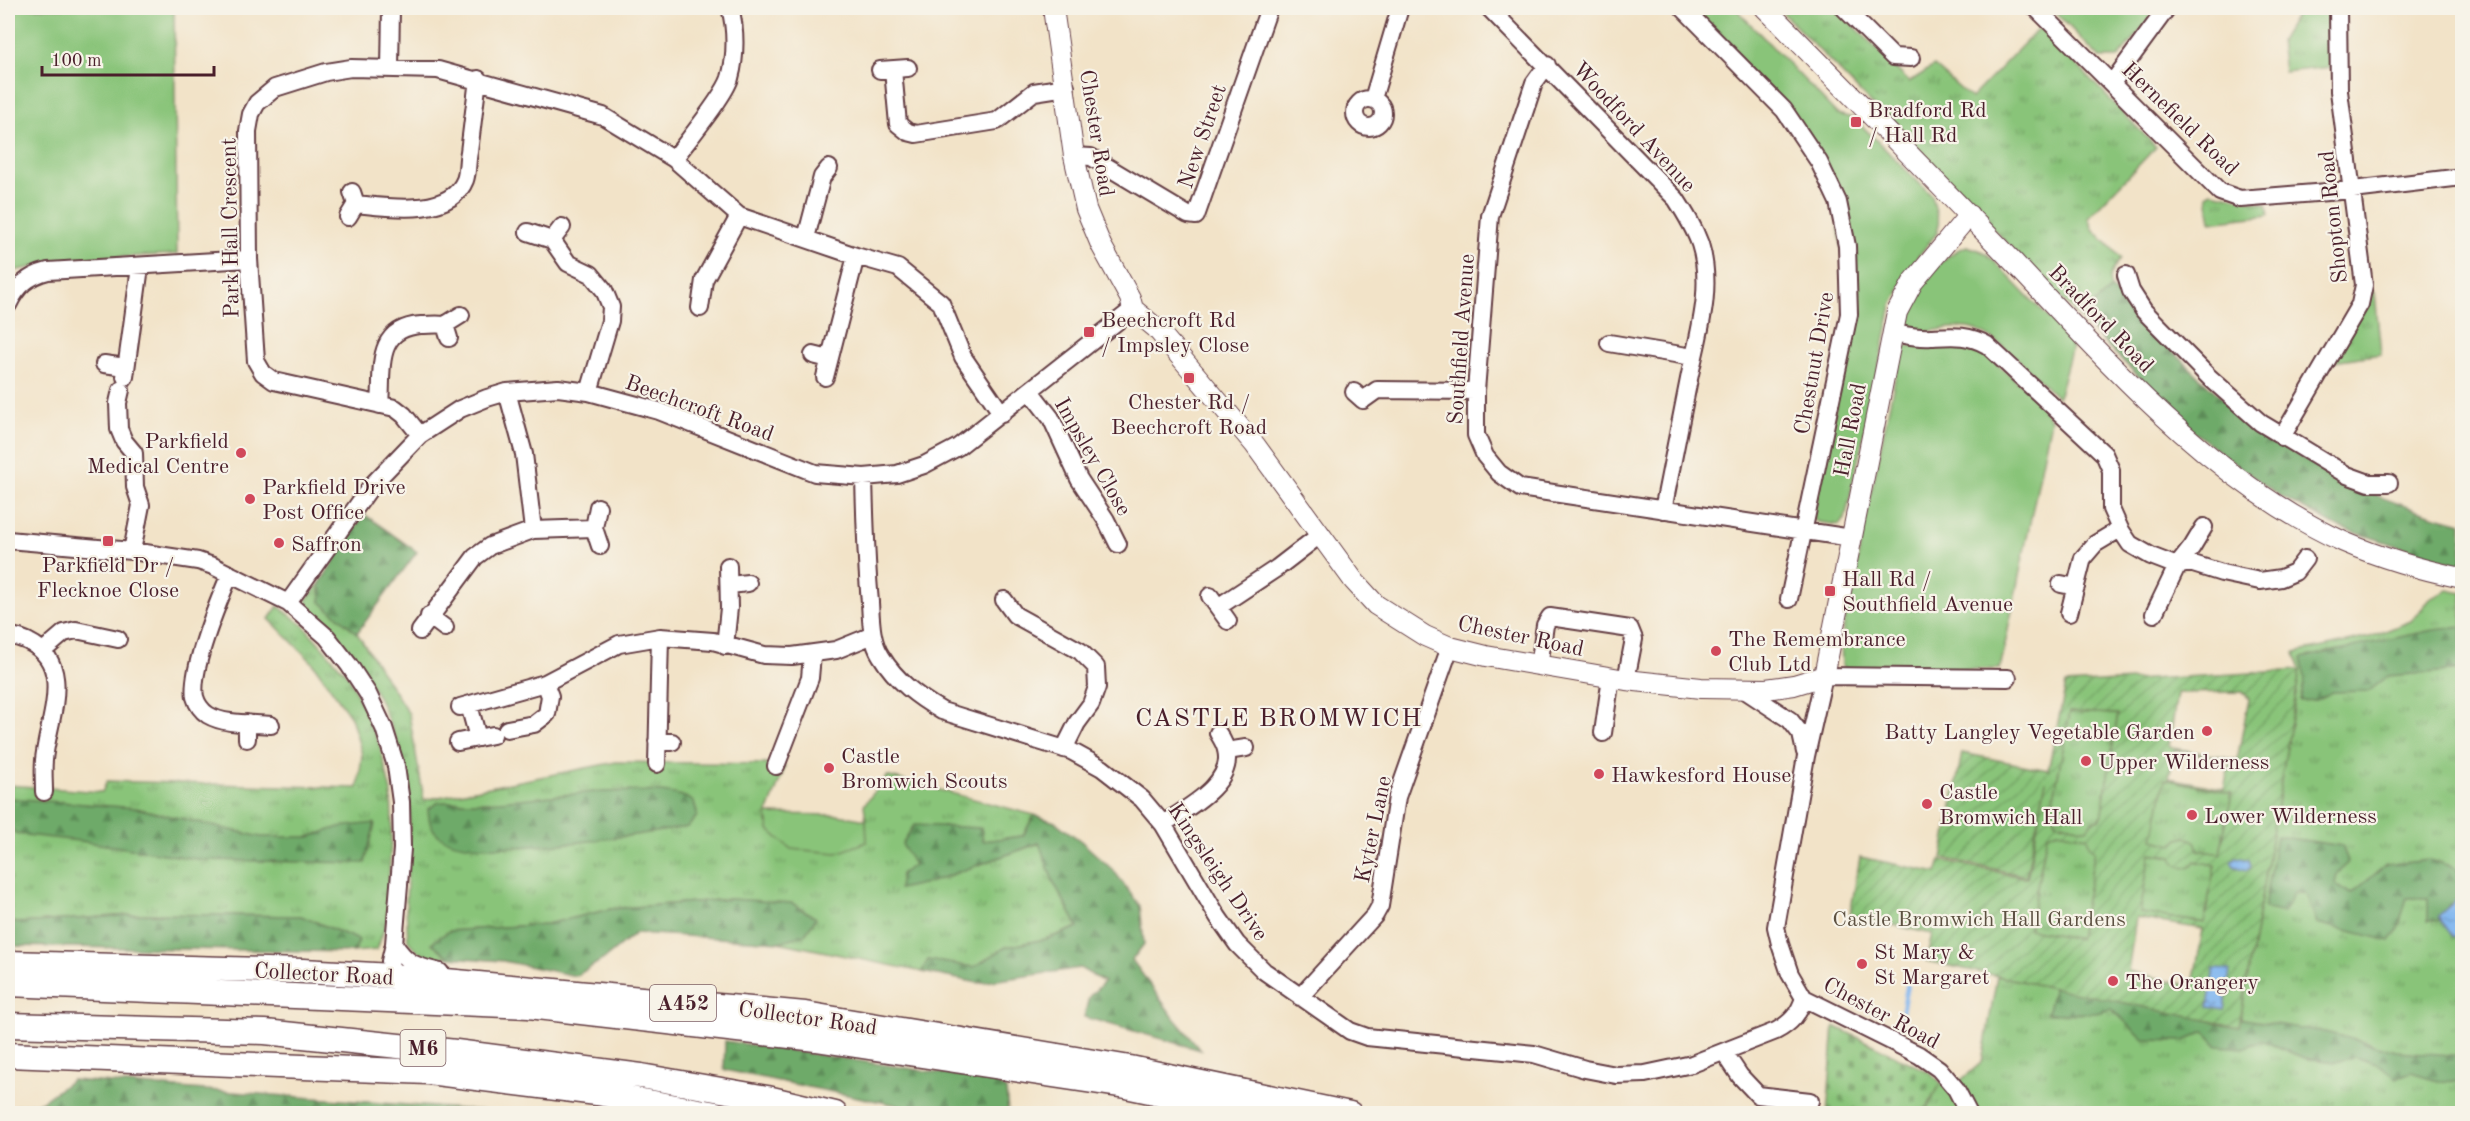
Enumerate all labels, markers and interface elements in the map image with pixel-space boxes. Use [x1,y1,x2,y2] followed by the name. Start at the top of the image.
[42,39,214,77] scale bar
[51,52,102,70] text: 100 m
[1568,58,1699,197] street label: Woodford Avenue
[2117,58,2242,180] street label: Hernefield Road
[1075,68,1117,198] street label: Chester Road
[1175,82,1231,192] street label: New Street
[1868,100,1987,147] place label: Bradford Rd / Hall Rd
[1849,115,1863,129] marker: Bradford Rd / Hall Rd
[218,138,244,318] street label: Park Hall Crescent
[2316,149,2352,284] street label: Shopton Road
[1445,253,1479,425] street label: Southfield Avenue
[2044,261,2157,378] street label: Bradford Road
[1792,290,1838,436] street label: Chestnut Drive
[1101,310,1249,357] place label: Beechcroft Rd / Impsley Close
[1082,325,1096,339] marker: Beechcroft Rd / Impsley Close
[1182,371,1196,385] marker: Chester Rd / Beechcroft Road
[622,372,777,446] street label: Beechcroft Road
[1831,382,1871,479] street label: Hall Road
[1111,392,1267,439] place label: Chester Rd / Beechcroft Road
[1050,394,1135,520] street label: Impsley Close
[87,431,229,478] place label: Parkfield Medical Centre
[234,446,248,460] marker: Parkfield Medical Centre
[262,477,406,524] place label: Parkfield Drive Post Office
[243,492,257,506] marker: Parkfield Drive Post Office
[101,534,115,548] marker: Parkfield Dr / Flecknoe Close
[291,534,362,556] place label: Saffron
[272,536,286,550] marker: Saffron
[37,555,179,602] place label: Parkfield Dr / Flecknoe Close
[1842,569,2013,616] place label: Hall Rd / Southfield Avenue
[1823,584,1837,598] marker: Hall Rd / Southfield Avenue
[1455,613,1586,661] street label: Chester Road
[1728,629,1906,676] place label: The Remembrance Club Ltd
[1709,644,1723,658] marker: The Remembrance Club Ltd
[1135,706,1423,732] district label: CASTLE BROMWICH
[1884,722,2195,744] place label: Batty Langley Vegetable Garden
[2200,724,2214,738] marker: Batty Langley Vegetable Garden
[841,746,1007,793] place label: Castle Bromwich Scouts
[2098,752,2269,774] place label: Upper Wilderness
[2079,754,2093,768] marker: Upper Wilderness
[822,761,836,775] marker: Castle Bromwich Scouts
[1611,765,1791,787] place label: Hawkesford House
[1592,767,1606,781] marker: Hawkesford House
[1352,774,1396,885] street label: Kyter Lane
[1939,782,2082,829] place label: Castle Bromwich Hall
[1920,797,1934,811] marker: Castle Bromwich Hall
[1163,799,1271,945] street label: Kingsleigh Drive
[2204,806,2377,828] place label: Lower Wilderness
[2185,808,2199,822] marker: Lower Wilderness
[1832,909,2126,931] park label: Castle Bromwich Hall Gardens
[1874,942,1989,989] place label: St Mary & St Margaret
[1855,957,1869,971] marker: St Mary & St Margaret
[253,960,394,990] street label: Collector Road
[2125,972,2259,994] place label: The Orangery
[1819,974,1943,1054] street label: Chester Road
[2106,974,2120,988] marker: The Orangery
[650,985,716,1021] road number: A452
[737,998,879,1040] street label: Collector Road
[400,1030,446,1066] road number: M6

